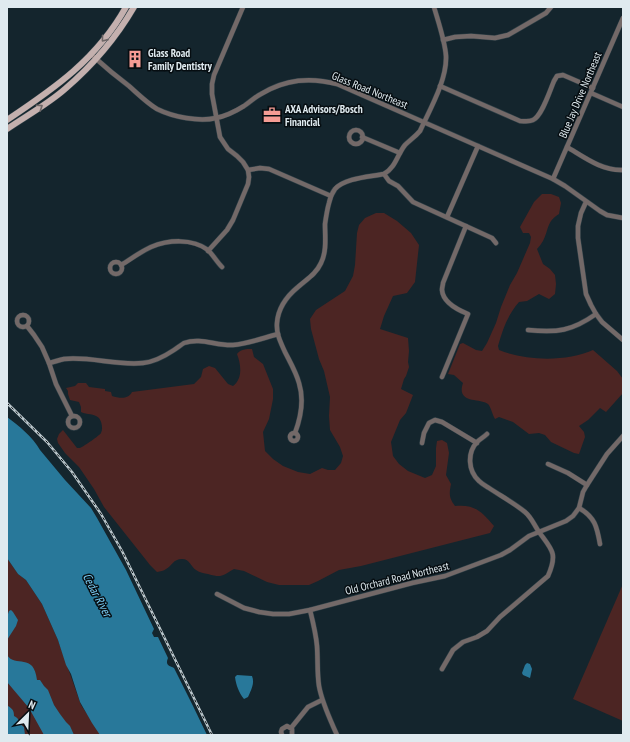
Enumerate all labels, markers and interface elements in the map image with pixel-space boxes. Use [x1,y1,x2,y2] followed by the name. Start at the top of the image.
[102,35,109,42] one-way arrow
[148,46,212,73] place label: Glass Road Family Dentistry
[125,49,145,69] building icon: Glass Road Family Dentistry
[556,50,604,140] street label: Blue Jay Drive Northeast
[330,68,410,112] street label: Glass Road Northeast
[284,102,363,129] place label: AXA Advisors/Bosch Financial
[35,105,42,112] one-way arrow
[262,105,282,125] office icon: AXA Advisors/Bosch Financial
[344,558,450,598] street label: Old Orchard Road Northeast
[80,570,116,621] water label: Cedar River
[8,694,48,734] north arrow
[27,697,38,712] text: N

